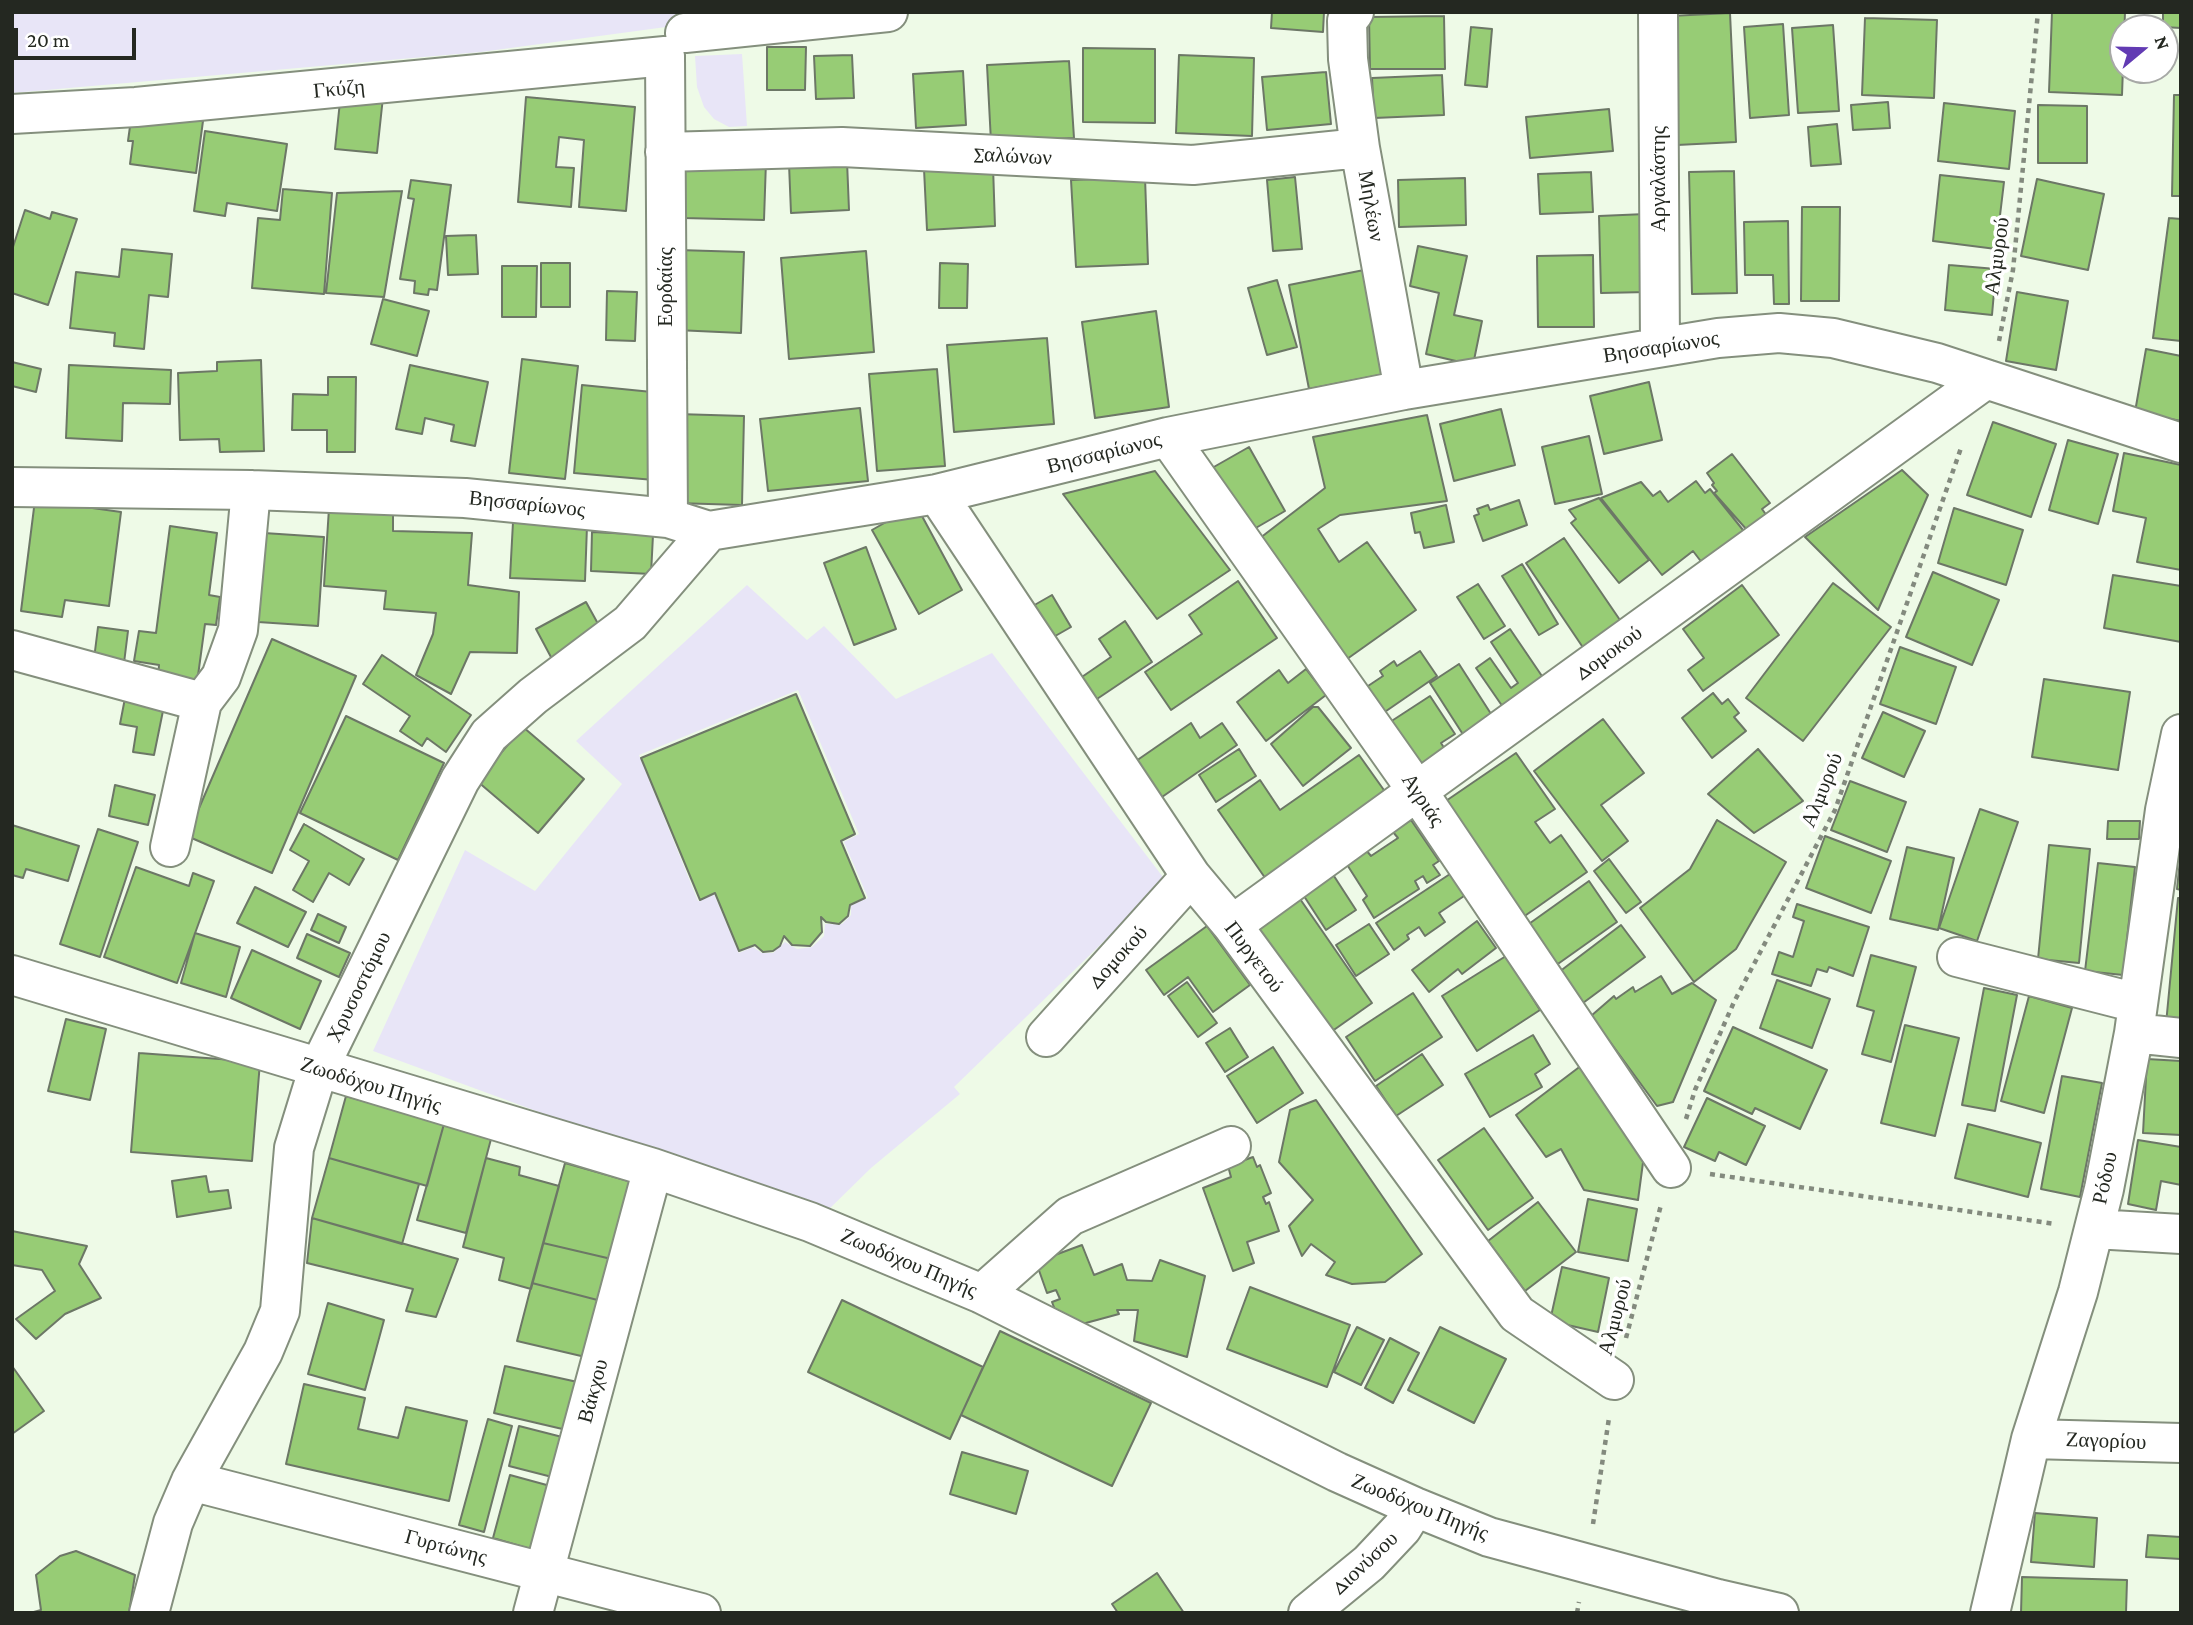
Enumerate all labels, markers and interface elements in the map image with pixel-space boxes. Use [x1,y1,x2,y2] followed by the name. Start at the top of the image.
[18,14,140,58] scale bar
[2109,14,2179,84] north arrow
[27,28,70,52] text: 20 m
[2150,33,2174,52] text: N
[312,74,366,104] street label: Γκύζη
[1646,126,1672,232] street label: Αργαλάστης
[973,141,1053,171] street label: Σαλώνων
[1352,168,1390,244] street label: Μηλέων
[1979,215,2015,297] street label: Αλμυρού
[653,247,679,327] street label: Εορδαίας
[1601,325,1721,369] street label: Βησσαρίωνος
[1044,427,1164,479] street label: Βησσαρίωνος
[468,485,586,523] street label: Βησσαρίωνος
[1571,620,1647,686] street label: Δομοκού
[1796,749,1848,831] street label: Αλμυρού
[1396,769,1450,831] street label: Αγριάς
[1219,916,1289,998] street label: Πυργετού
[1083,920,1153,994] street label: Δομοκού
[321,927,397,1047] street label: Χρυσοστόμου
[298,1052,444,1118] street label: Ζωοδόχου Πηγής
[2087,1149,2123,1207] street label: Ρόδου
[837,1223,981,1303] street label: Ζωοδόχου Πηγής
[1593,1276,1637,1358] street label: Αλμυρού
[572,1356,614,1426] street label: Βάκχου
[2065,1427,2147,1455] street label: Ζαγορίου
[1348,1468,1492,1546] street label: Ζωοδόχου Πηγής
[402,1524,490,1570] street label: Γυρτώνης
[1327,1526,1403,1600] street label: Διονύσου

